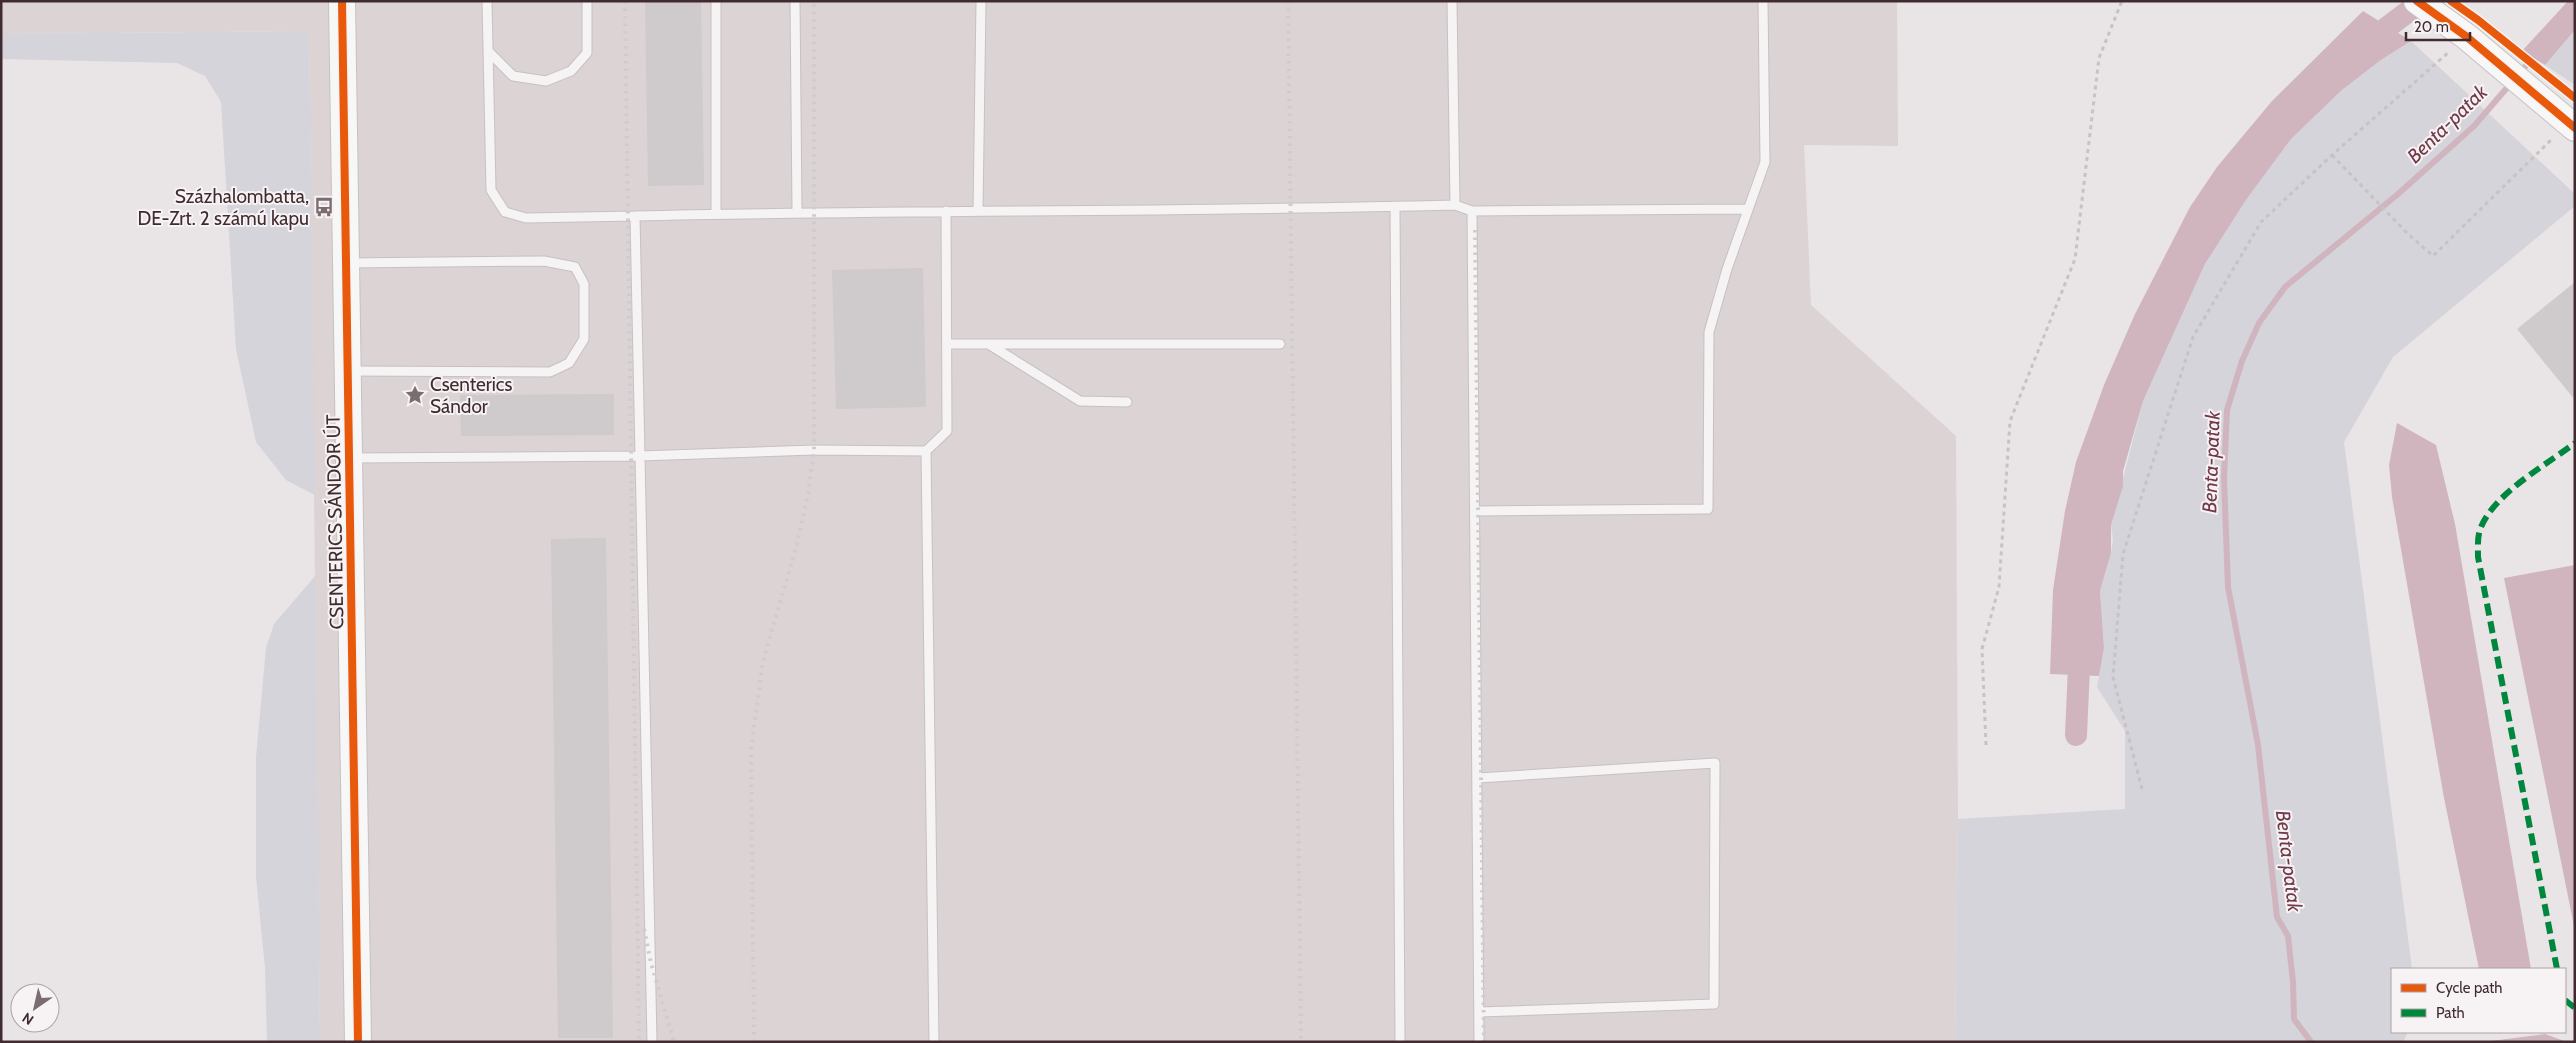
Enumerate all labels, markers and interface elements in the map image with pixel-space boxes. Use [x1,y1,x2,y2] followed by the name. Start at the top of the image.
[2406,10,2470,42] scale bar
[2414,18,2449,36] text: 20 m
[2402,79,2493,168] water label: Benta-patak
[137,185,309,230] place label: Százhalombatta, DE-Zrt. 2 számú kapu
[313,196,335,218] bus stop icon: Százhalombatta, DE-Zrt. 2 számú kapu
[430,373,512,418] place label: Csenterics Sándor
[404,384,426,406] place icon: Csenterics Sándor
[2197,409,2225,513] water label: Benta-patak
[321,414,348,630] street label: CSENTERICS SÁNDOR ÚT
[2271,809,2307,914] water label: Benta-patak
[2391,968,2566,1033] legend
[2436,979,2502,997] text: Cycle path
[10,983,60,1033] north arrow
[2436,1004,2465,1022] text: Path
[19,1009,37,1029] text: N

